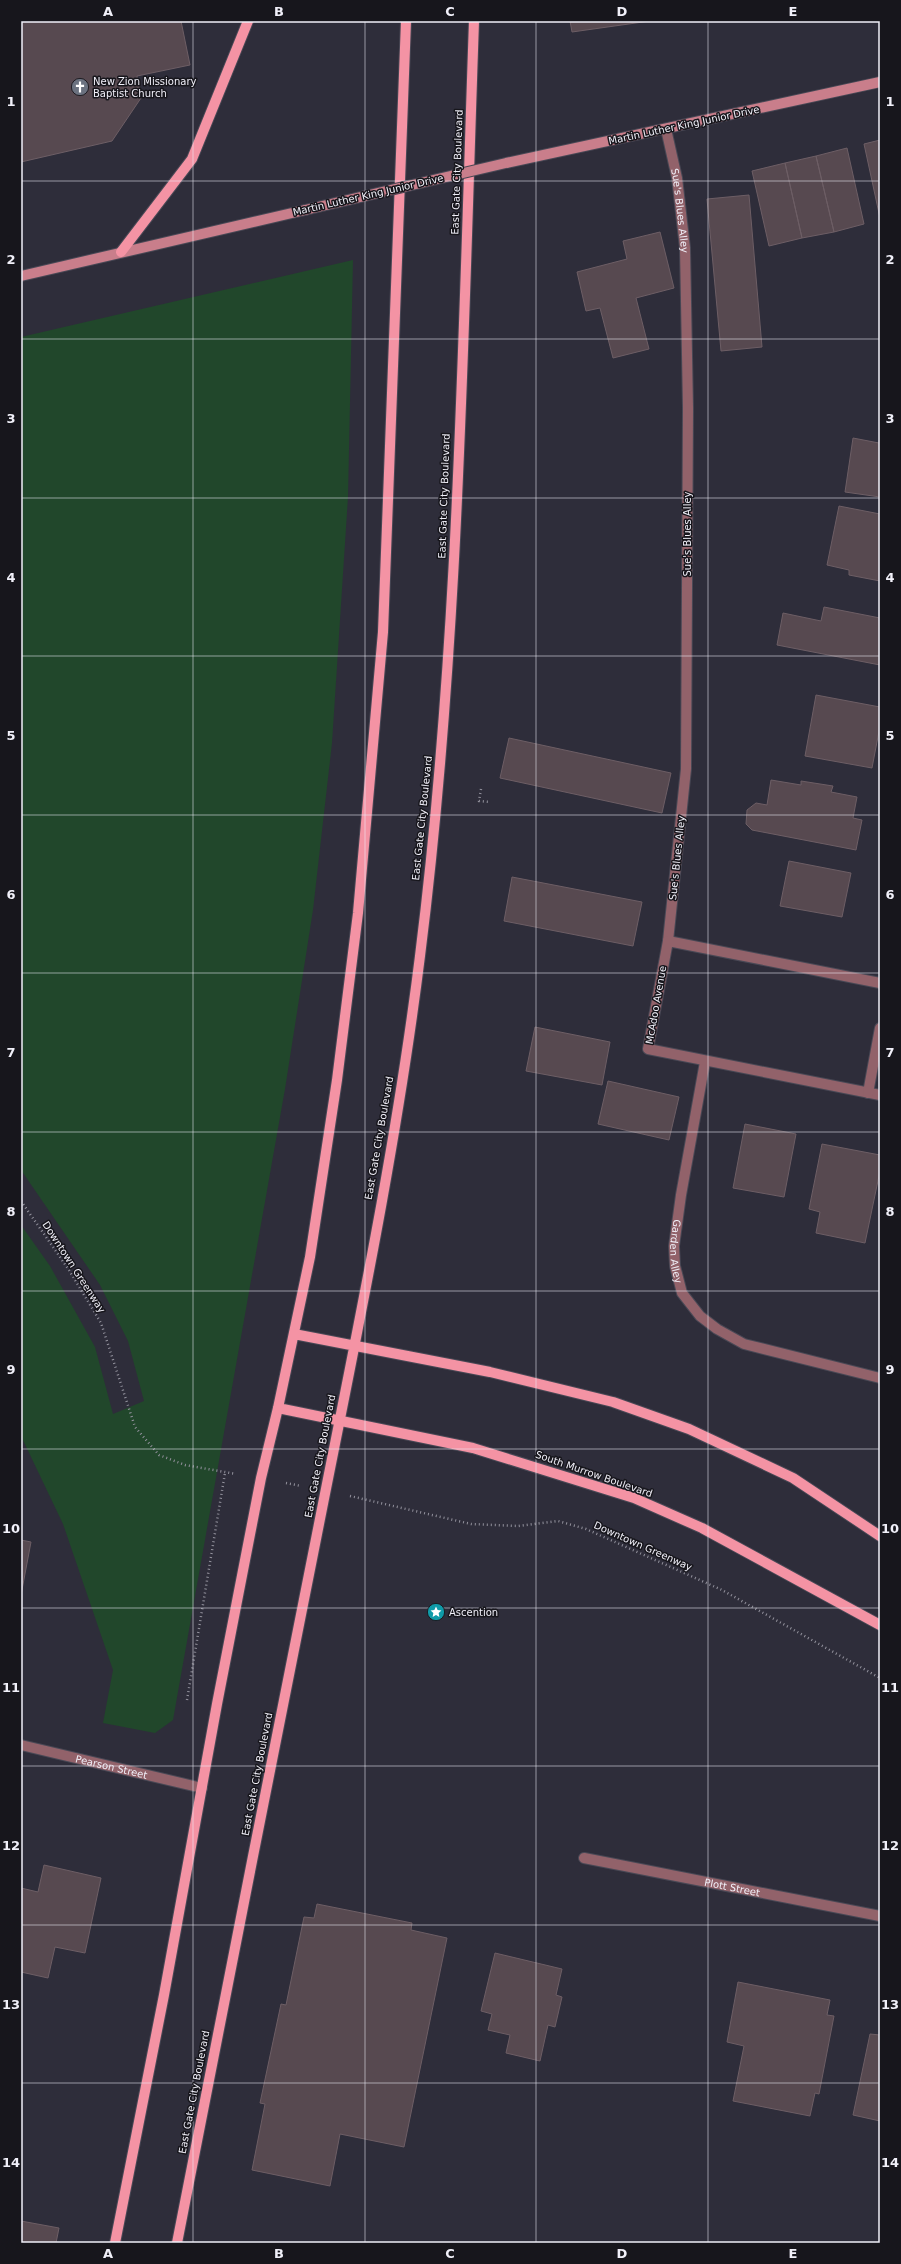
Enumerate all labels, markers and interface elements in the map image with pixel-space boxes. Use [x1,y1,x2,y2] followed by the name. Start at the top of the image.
[103,4,113,19] text: A
[274,4,284,19] text: B
[445,4,455,19] text: C
[617,4,628,19] text: D
[789,4,797,19] text: E
[93,76,197,99] place label: New Zion Missionary Baptist Church
[70,77,90,97] church icon: New Zion Missionary Baptist Church
[6,94,16,109] text: 1
[885,94,895,109] text: 1
[607,104,761,146] street label: Martin Luther King Junior Drive
[449,109,465,235] street label: East Gate City Boulevard
[669,167,691,253] street label: Sue's Blues Alley
[292,172,444,218] street label: Martin Luther King Junior Drive
[6,252,16,267] text: 2
[885,252,895,267] text: 2
[6,411,16,426] text: 3
[885,411,895,426] text: 3
[436,433,452,559] street label: East Gate City Boulevard
[682,491,693,576] street label: Sue's Blues Alley
[6,570,16,585] text: 4
[885,570,895,585] text: 4
[6,728,16,743] text: 5
[885,728,895,743] text: 5
[410,755,434,881] street label: East Gate City Boulevard
[667,815,687,901] street label: Sue's Blues Alley
[6,887,16,902] text: 6
[885,887,895,902] text: 6
[644,965,668,1045] street label: McAdoo Avenue
[6,1045,16,1060] text: 7
[885,1045,895,1060] text: 7
[363,1075,395,1201] street label: East Gate City Boulevard
[6,1204,16,1219] text: 8
[885,1204,895,1219] text: 8
[40,1219,108,1315] street label: Downtown Greenway
[668,1219,685,1284] street label: Garden Alley
[6,1362,16,1377] text: 9
[885,1362,895,1377] text: 9
[303,1393,337,1519] street label: East Gate City Boulevard
[534,1449,654,1499] street label: South Murrow Boulevard
[592,1519,694,1573] street label: Downtown Greenway
[2,1521,20,1536] text: 10
[881,1521,899,1536] text: 10
[426,1602,446,1622] place icon: Ascention
[449,1607,498,1618] place label: Ascention
[2,1680,20,1695] text: 11
[881,1680,899,1695] text: 11
[240,1711,274,1837] street label: East Gate City Boulevard
[75,1753,149,1780] street label: Pearson Street
[2,1838,20,1853] text: 12
[881,1838,899,1853] text: 12
[703,1876,761,1898] street label: Plott Street
[2,1997,20,2012] text: 13
[881,1997,899,2012] text: 13
[177,2029,211,2155] street label: East Gate City Boulevard
[2,2155,20,2170] text: 14
[881,2155,899,2170] text: 14
[103,2246,113,2261] text: A
[274,2246,284,2261] text: B
[445,2246,455,2261] text: C
[617,2246,628,2261] text: D
[789,2246,797,2261] text: E

